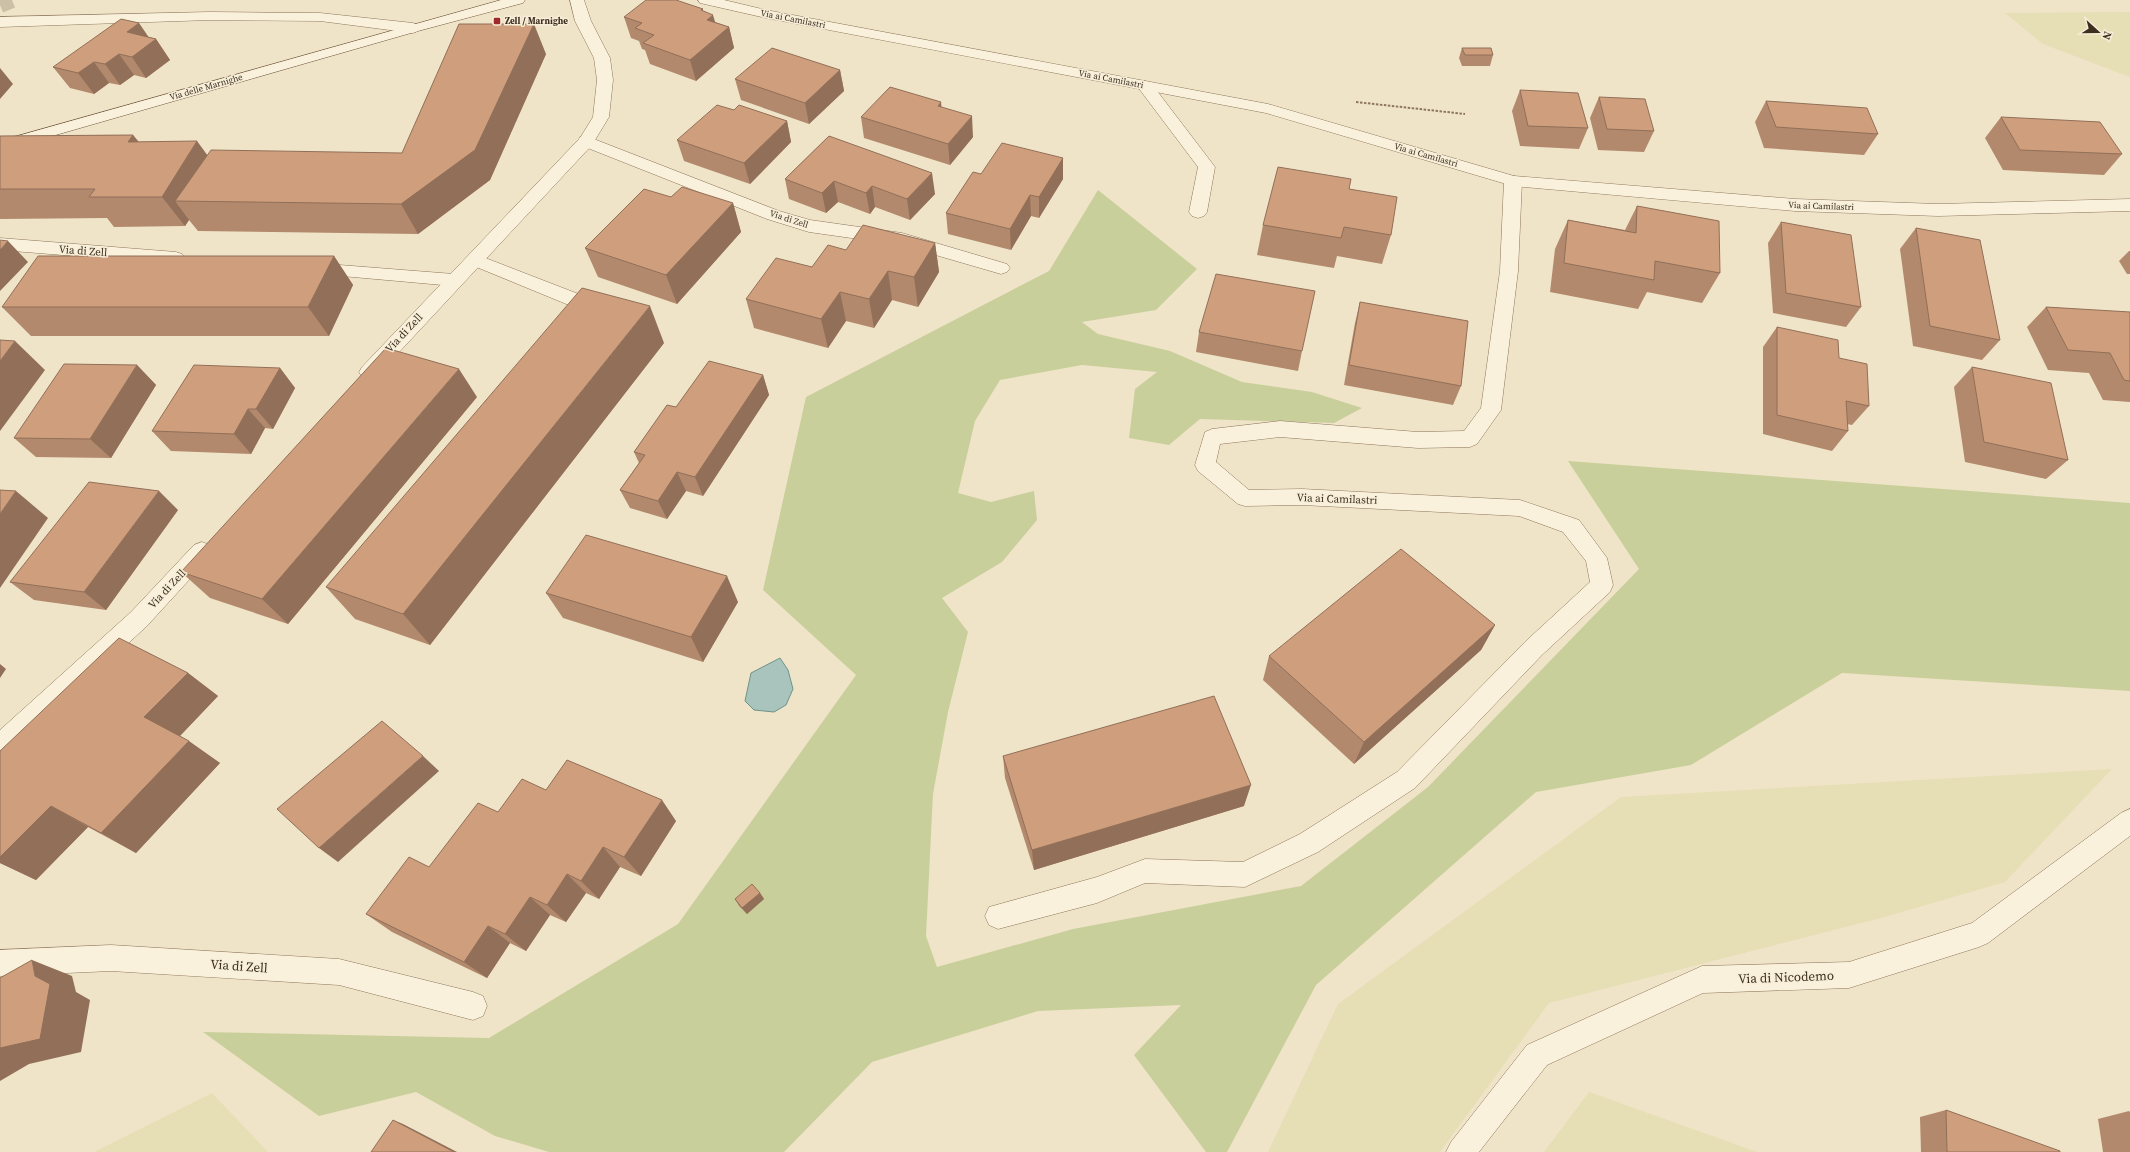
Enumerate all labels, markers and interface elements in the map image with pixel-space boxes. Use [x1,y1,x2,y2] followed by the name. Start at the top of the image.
[759,7,827,31] street label: Via ai Camilastri
[2078,12,2118,52] north arrow
[505,15,568,27] place label: Zell / Marnighe
[492,16,502,26] marker: Zell / Marnighe
[2098,29,2115,42] text: N
[1077,67,1145,91] street label: Via ai Camilastri
[168,71,244,103] street label: Via delle Marnighe
[1393,140,1460,170] street label: Via ai Camilastri
[1788,199,1855,213] street label: Via ai Camilastri
[768,207,810,231] street label: Via di Zell
[58,242,108,260] street label: Via di Zell
[382,310,426,356] street label: Via di Zell
[1296,490,1378,508] street label: Via ai Camilastri
[145,566,189,612] street label: Via di Zell
[210,956,268,976] street label: Via di Zell
[1738,967,1834,987] street label: Via di Nicodemo

